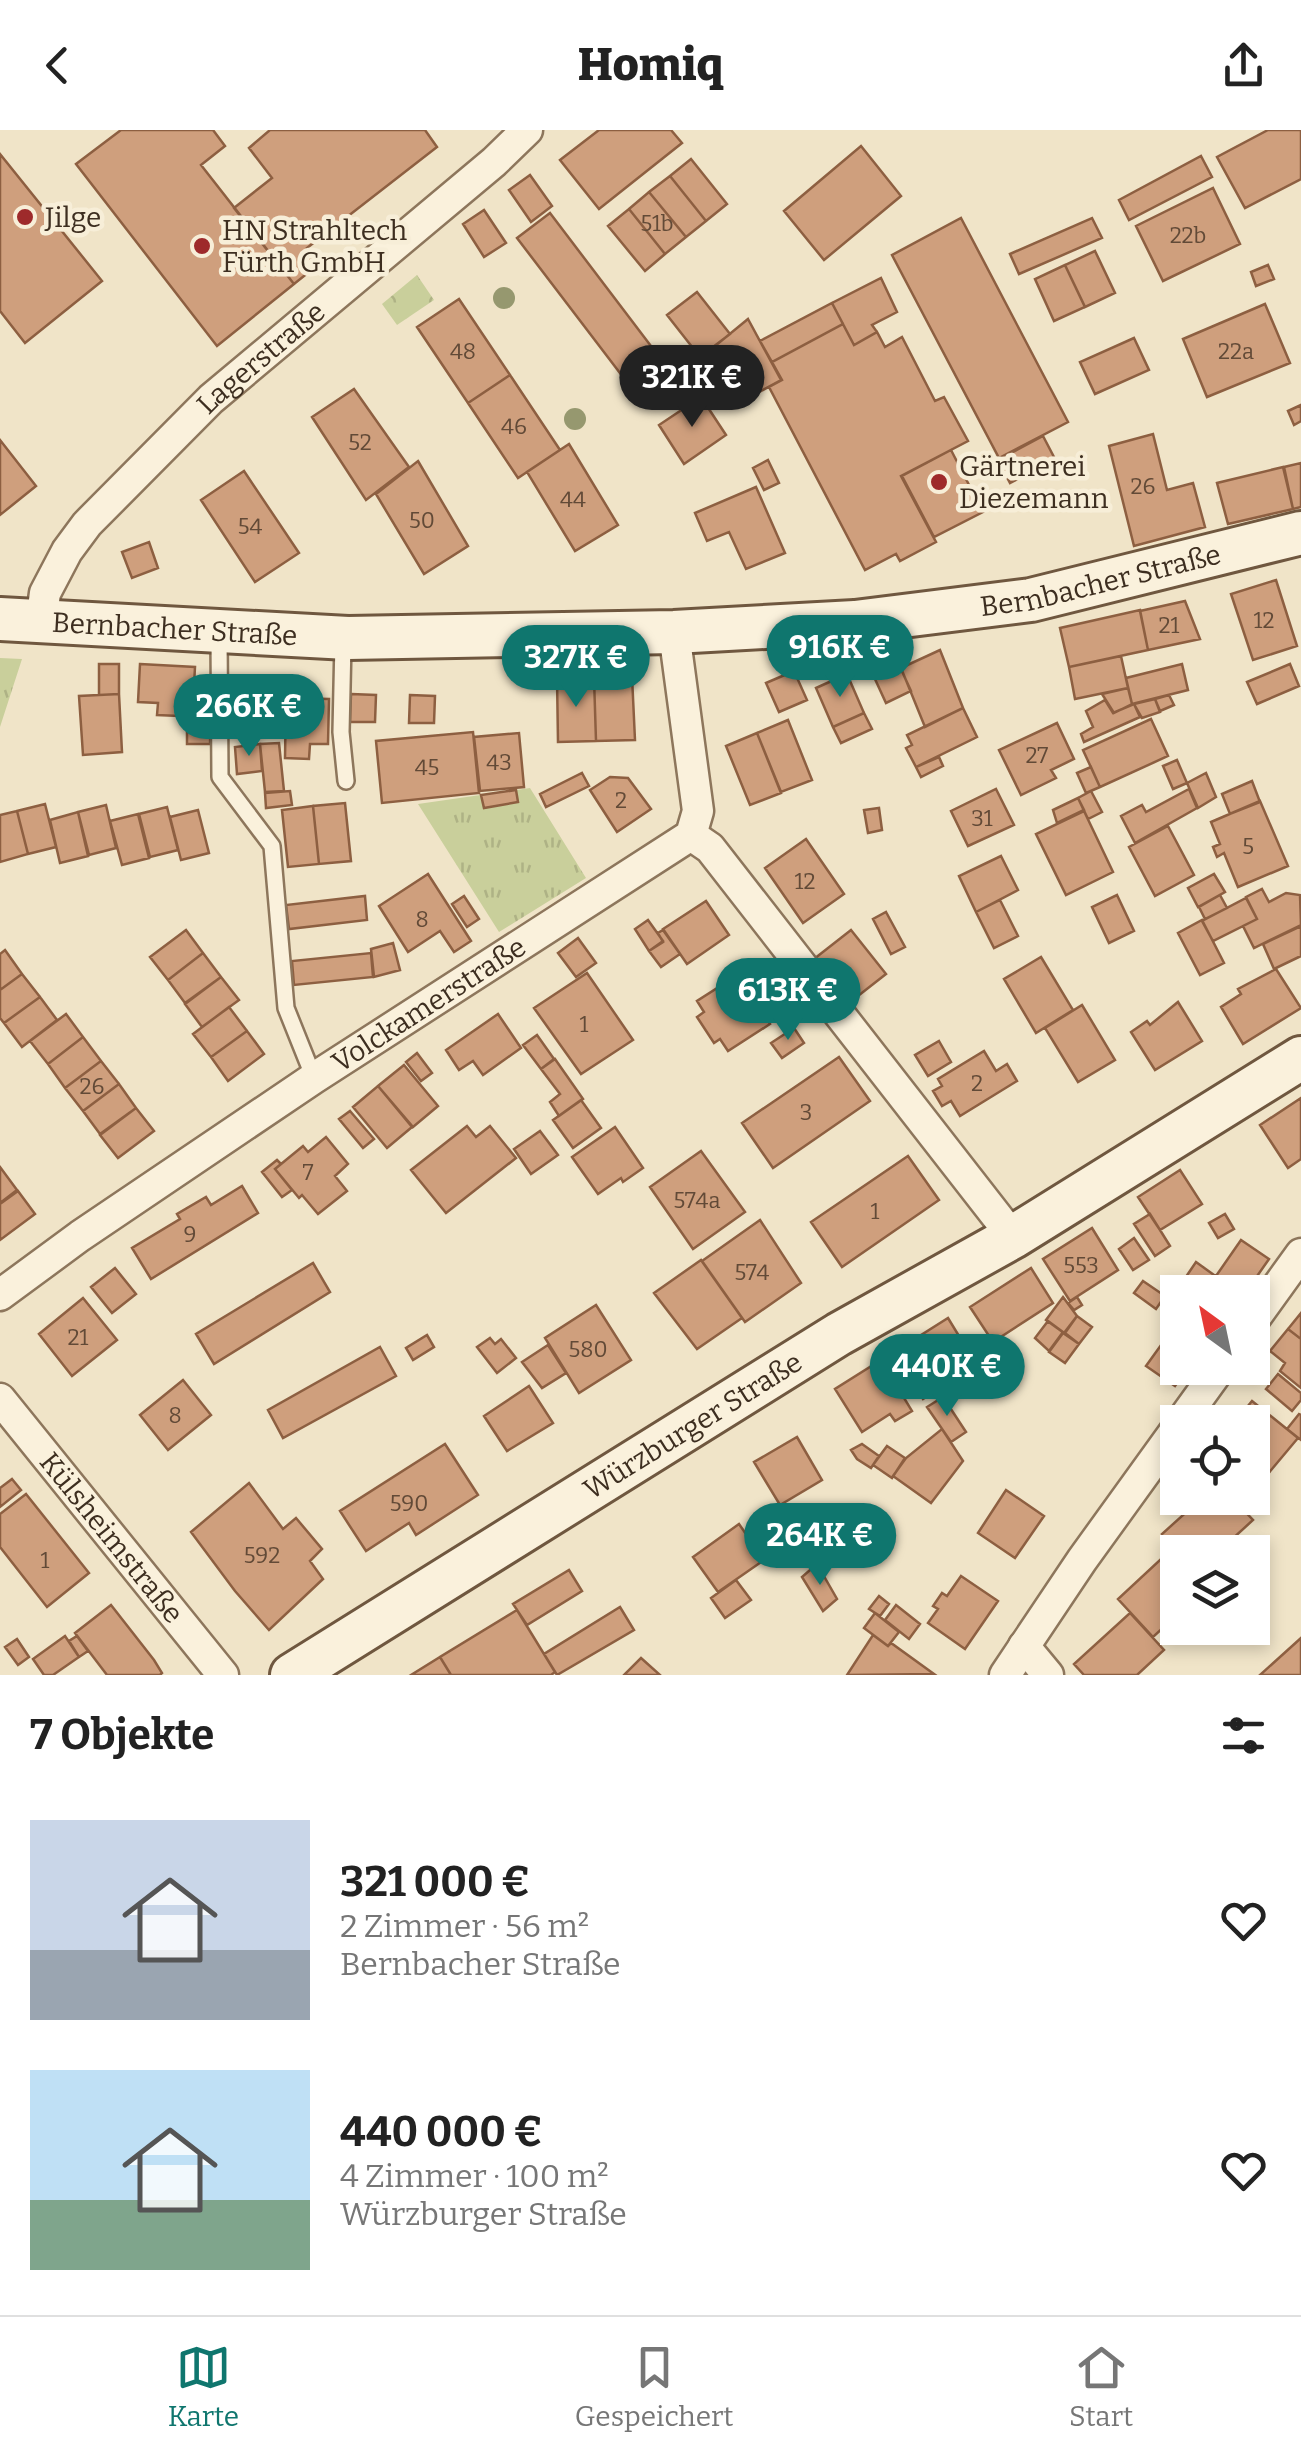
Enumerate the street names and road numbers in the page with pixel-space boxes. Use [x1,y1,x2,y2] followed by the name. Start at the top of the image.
[190,295,332,421] street label: Lagerstraße
[978,538,1224,623] street label: Bernbacher Straße
[51,606,298,652] street label: Bernbacher Straße
[326,930,532,1079] street label: Volckamerstraße
[578,1345,808,1506] street label: Würzburger Straße
[33,1446,190,1630] street label: Külsheimstraße

